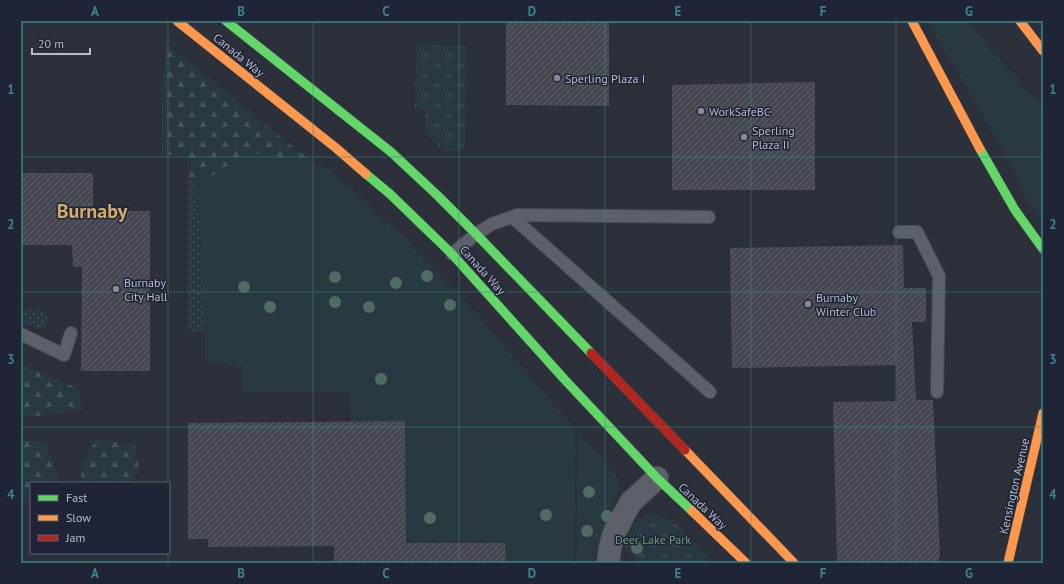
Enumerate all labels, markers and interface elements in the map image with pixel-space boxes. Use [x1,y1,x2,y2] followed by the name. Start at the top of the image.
[91,3,99,20] text: A
[237,3,245,20] text: B
[382,3,390,20] text: C
[528,3,536,20] text: D
[675,3,682,20] text: E
[820,3,827,20] text: F
[965,3,973,20] text: G
[32,30,90,56] scale bar
[210,30,268,80] street label: Canada Way
[38,36,64,51] text: 20 m
[565,71,645,86] place label: Sperling Plaza I
[552,73,562,83] marker: Sperling Plaza I
[7,81,15,98] text: 1
[1049,81,1057,98] text: 1
[709,104,771,119] place label: WorkSafeBC
[696,106,706,116] marker: WorkSafeBC
[752,123,795,152] place label: Sperling Plaza II
[739,132,749,142] marker: Sperling Plaza II
[57,198,128,224] district label: Burnaby
[7,216,15,233] text: 2
[1049,216,1057,233] text: 2
[457,242,509,298] street label: Canada Way
[124,275,168,304] place label: Burnaby City Hall
[111,284,121,294] marker: Burnaby City Hall
[816,290,876,319] place label: Burnaby Winter Club
[803,299,813,309] marker: Burnaby Winter Club
[7,351,15,368] text: 3
[1049,351,1057,368] text: 3
[996,437,1032,535] street label: Kensington Avenue
[675,480,731,533] street label: Canada Way
[30,482,170,554] legend
[7,486,15,503] text: 4
[1049,486,1057,503] text: 4
[66,490,87,505] text: Fast
[66,510,91,525] text: Slow
[65,530,85,545] text: Jam
[615,532,691,547] park label: Deer Lake Park
[91,565,99,582] text: A
[237,565,245,582] text: B
[382,565,390,582] text: C
[528,565,536,582] text: D
[675,565,682,582] text: E
[820,565,827,582] text: F
[965,565,973,582] text: G

